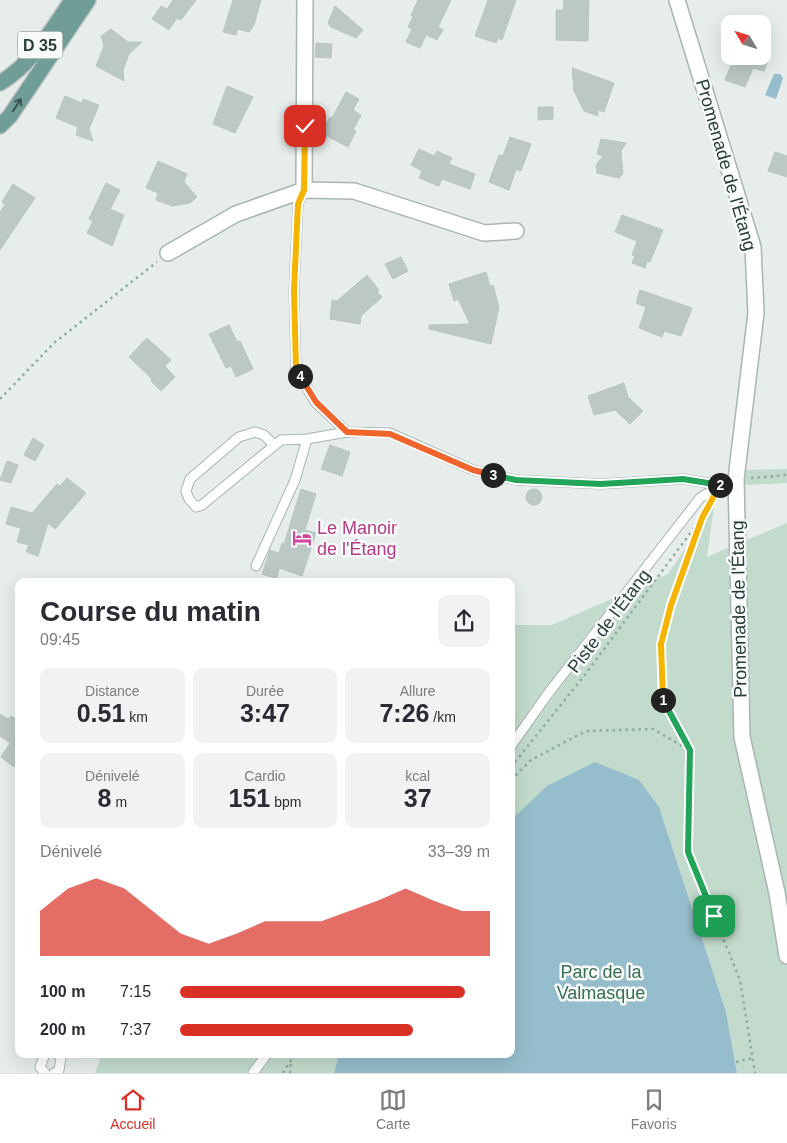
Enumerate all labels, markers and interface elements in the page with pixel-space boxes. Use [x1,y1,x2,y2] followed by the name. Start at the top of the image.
[721,15,771,65] north arrow
[721,15,771,65] map controls
[18,32,62,58] road number: D 35
[692,77,760,253] street label: Promenade de l'Étang
[12,98,22,112] one-way arrow
[284,105,326,147] pin
[291,112,319,140] icon: check
[288,364,312,388] pin: 4
[297,368,304,384] text: 4
[480,462,506,488] pin: 3
[490,467,497,483] text: 3
[708,472,732,498] pin: 2
[717,477,724,493] text: 2
[317,518,397,559] place label: Le Manoir de l'Étang
[727,520,751,698] street label: Promenade de l'Étang
[291,527,313,549] hotel icon: Le Manoir de l'Étang
[564,565,654,677] street label: Piste de l'Étang
[438,595,490,647] button: share
[40,596,261,627] text: Course du matin
[40,631,80,648] text: 09:45
[85,683,140,699] text: Distance
[246,683,284,699] text: Durée
[400,683,436,699] text: Allure
[650,688,676,712] pin: 1
[660,692,667,708] text: 1
[77,699,125,727] text: 0.51
[240,699,290,727] text: 3:47
[379,699,429,727] text: 7:26
[125,709,148,725] text: km
[429,709,456,725] text: /km
[85,768,140,784] text: Dénivelé
[244,768,286,784] text: Cardio
[405,768,430,784] text: kcal
[98,784,112,812] text: 8
[229,784,270,812] text: 151
[404,784,432,812] text: 37
[112,794,127,810] text: m
[270,794,301,810] text: bpm
[40,843,102,860] text: Dénivelé
[428,843,490,860] text: 33–39 m
[693,895,735,937] pin
[700,902,728,930] icon: arrive
[557,962,645,1003] park label: Parc de la Valmasque
[40,983,85,1000] text: 100 m
[120,983,151,1000] text: 7:15
[40,1021,85,1038] text: 200 m
[120,1021,151,1038] text: 7:37
[110,1086,155,1132] tab: Accueil
[376,1086,410,1132] tab: Carte
[631,1086,677,1132] tab: Favoris

